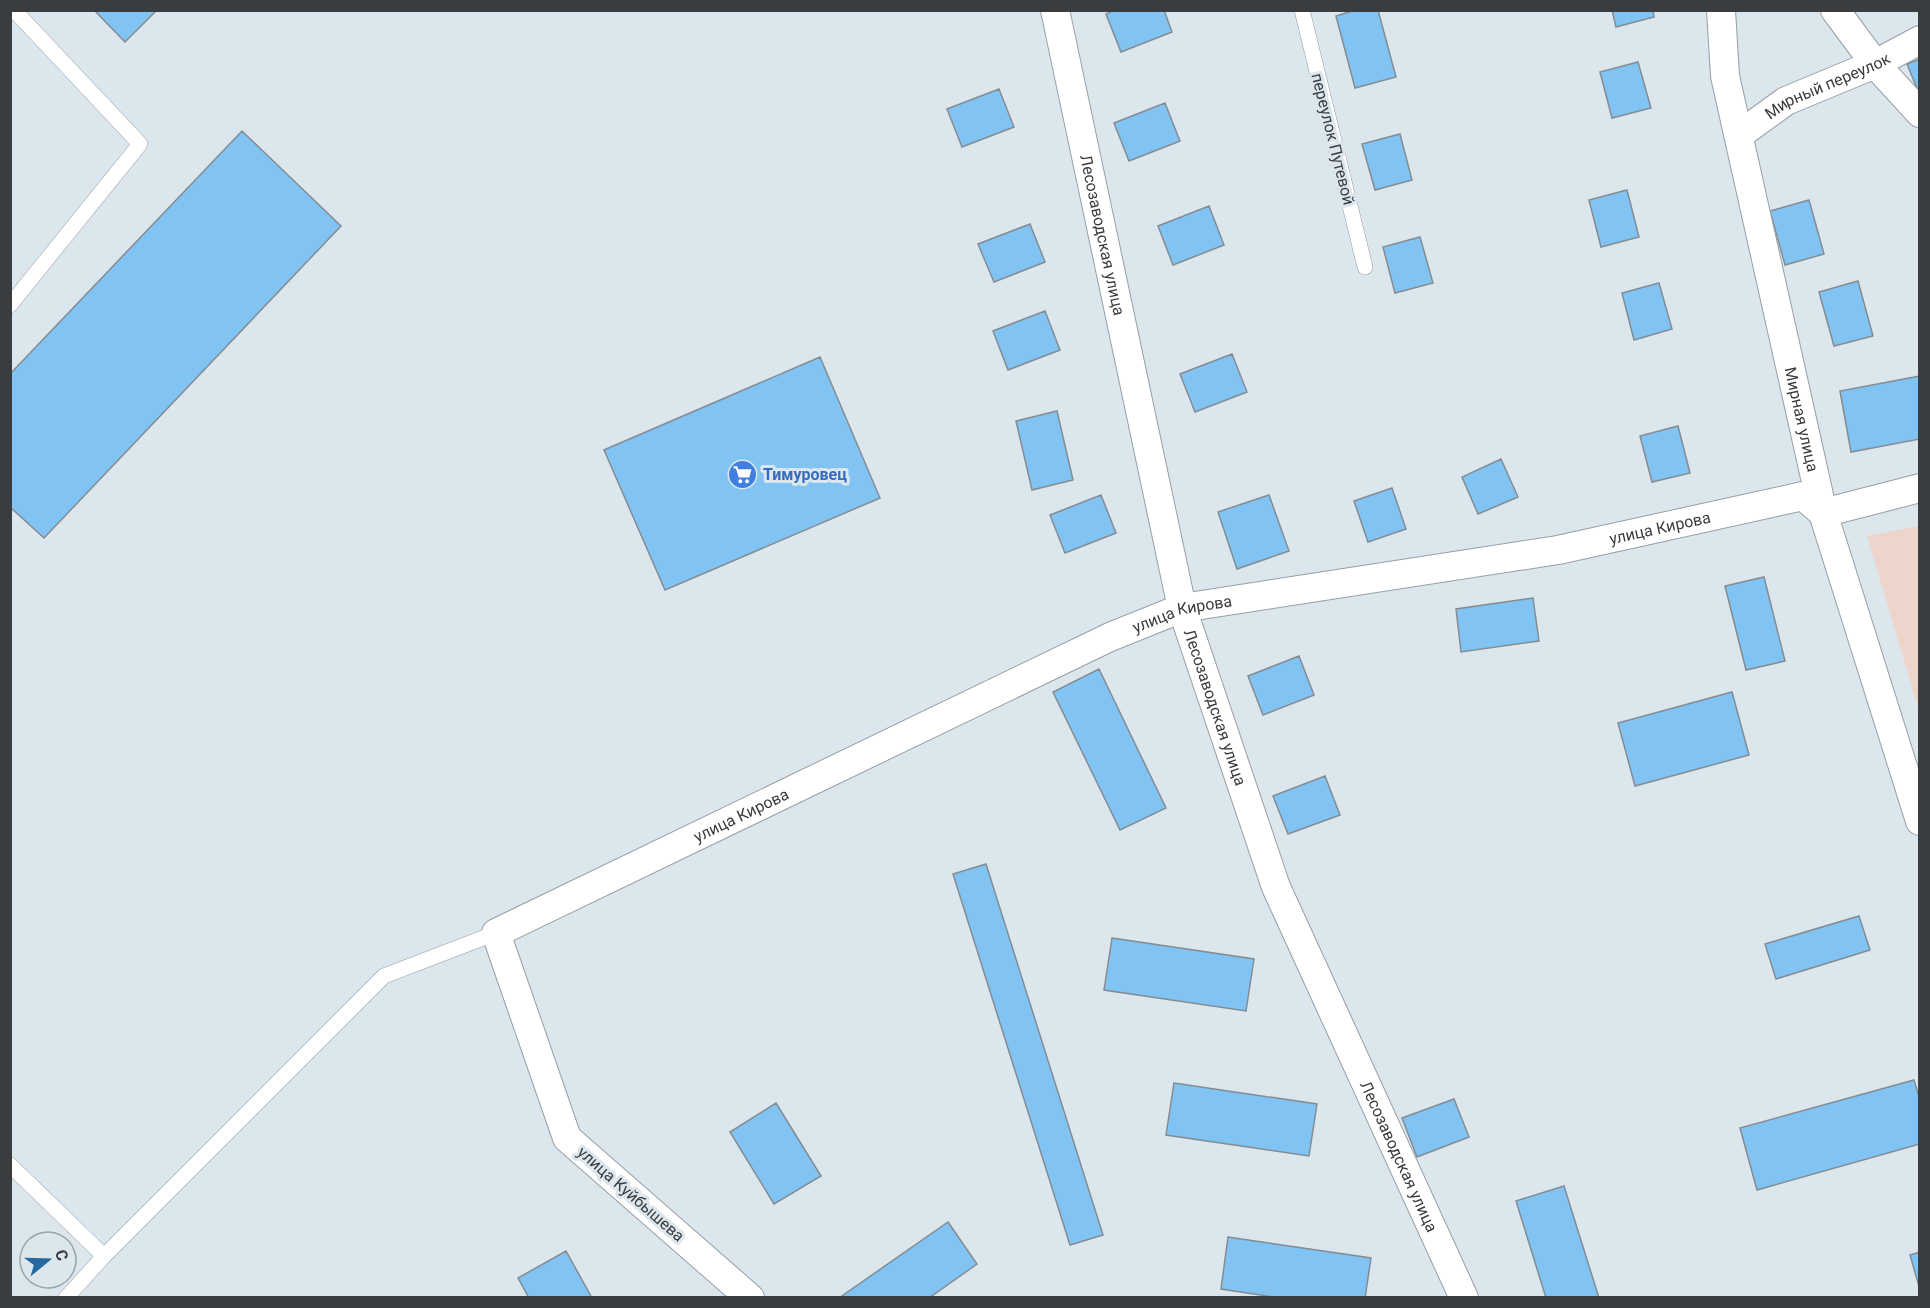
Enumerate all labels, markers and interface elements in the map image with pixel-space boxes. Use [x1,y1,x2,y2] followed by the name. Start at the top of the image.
[1761,48,1894,123] street label: Мирный переулок
[1307,71,1359,207] street label: переулок Путевой
[1076,153,1129,317] street label: Лесозаводская улица
[1781,365,1823,474] street label: Мирная улица
[726,458,758,490] supermarket icon: Тимуровец
[763,465,847,484] place label: Тимуровец
[1607,507,1712,548] street label: улица Кирова
[1129,591,1233,637] street label: улица Кирова
[1180,626,1251,788] street label: Лесозаводская улица
[690,784,792,846] street label: улица Кирова
[1357,1078,1442,1235] street label: Лесозаводская улица
[574,1142,688,1246] street label: улица Куйбышева
[18,1230,78,1290] north arrow
[51,1247,72,1263] text: С

